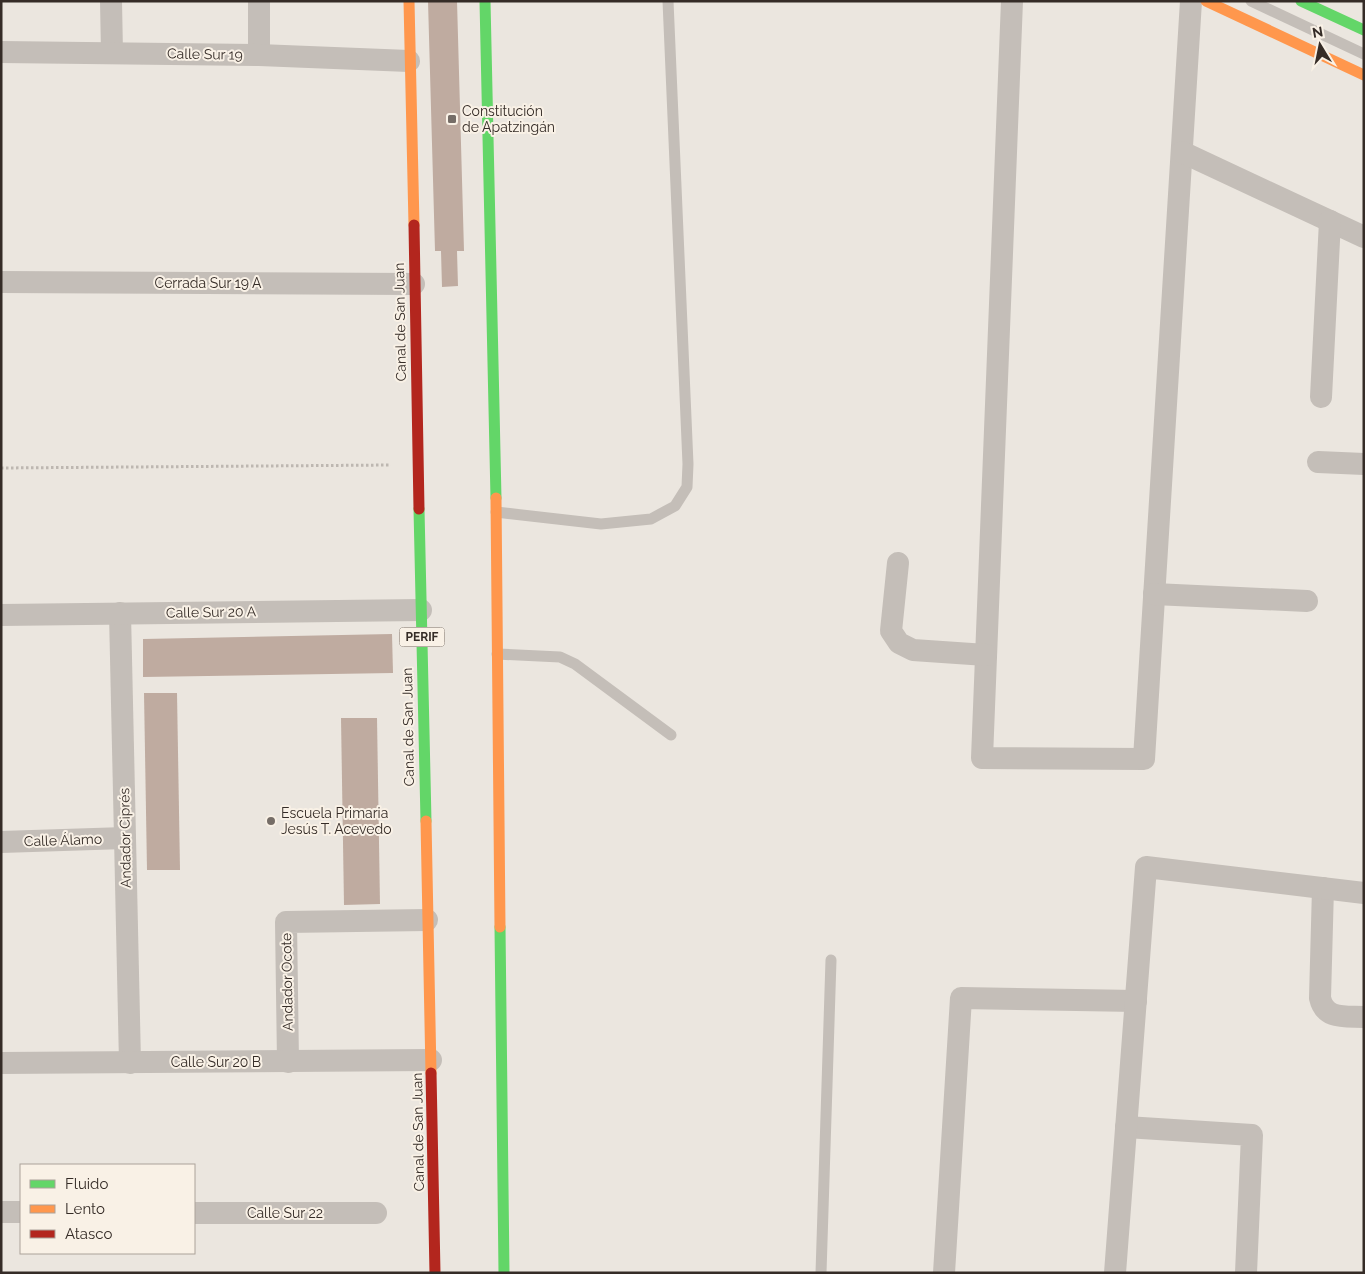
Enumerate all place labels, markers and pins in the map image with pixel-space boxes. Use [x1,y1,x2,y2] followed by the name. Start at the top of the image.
[462,103,555,135] place label: Constitución de Apatzingán
[446,113,458,125] marker: Constitución de Apatzingán
[281,805,392,837] place label: Escuela Primaria Jesús T. Acevedo
[265,815,277,827] marker: Escuela Primaria Jesús T. Acevedo

